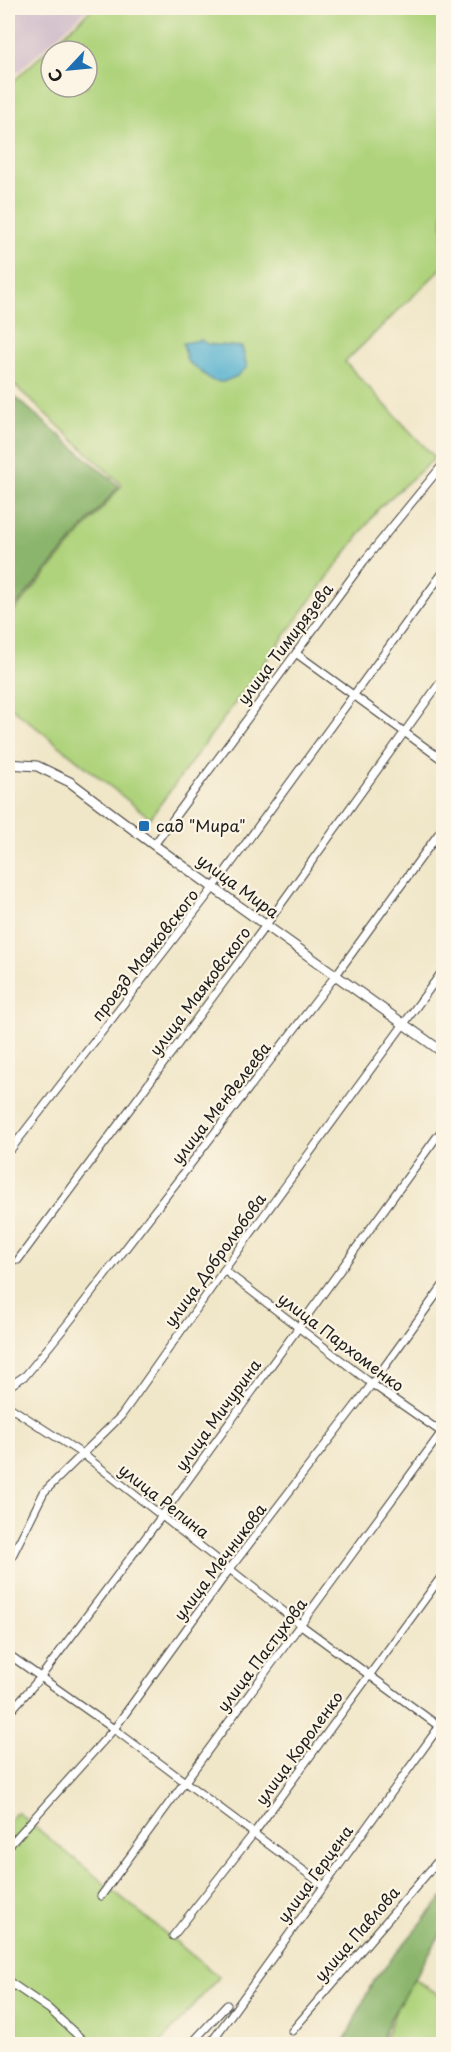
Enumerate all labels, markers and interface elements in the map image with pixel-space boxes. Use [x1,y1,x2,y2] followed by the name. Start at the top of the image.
[39,39,99,99] north arrow
[41,65,68,87] text: С
[231,578,338,709] street label: улица Тимирязева
[156,813,246,837] place label: сад "Мира"
[137,819,151,833] marker: сад "Мира"
[193,847,285,923] street label: улица Мира
[85,883,204,1026] street label: проезд Маяковского
[143,921,256,1060] street label: улица Маяковского
[165,1036,276,1169] street label: улица Менделеева
[157,1187,271,1331] street label: улица Добролюбова
[274,1286,410,1397] street label: улица Пархоменко
[168,1353,266,1475] street label: улица Мичурина
[114,1457,215,1543] street label: улица Репина
[167,1498,271,1625] street label: улица Мечникова
[210,1592,312,1716] street label: улица Пастухова
[249,1685,348,1809] street label: улица Короленко
[271,1820,358,1927] street label: улица Герцена
[308,1880,405,1986] street label: улица Павлова

